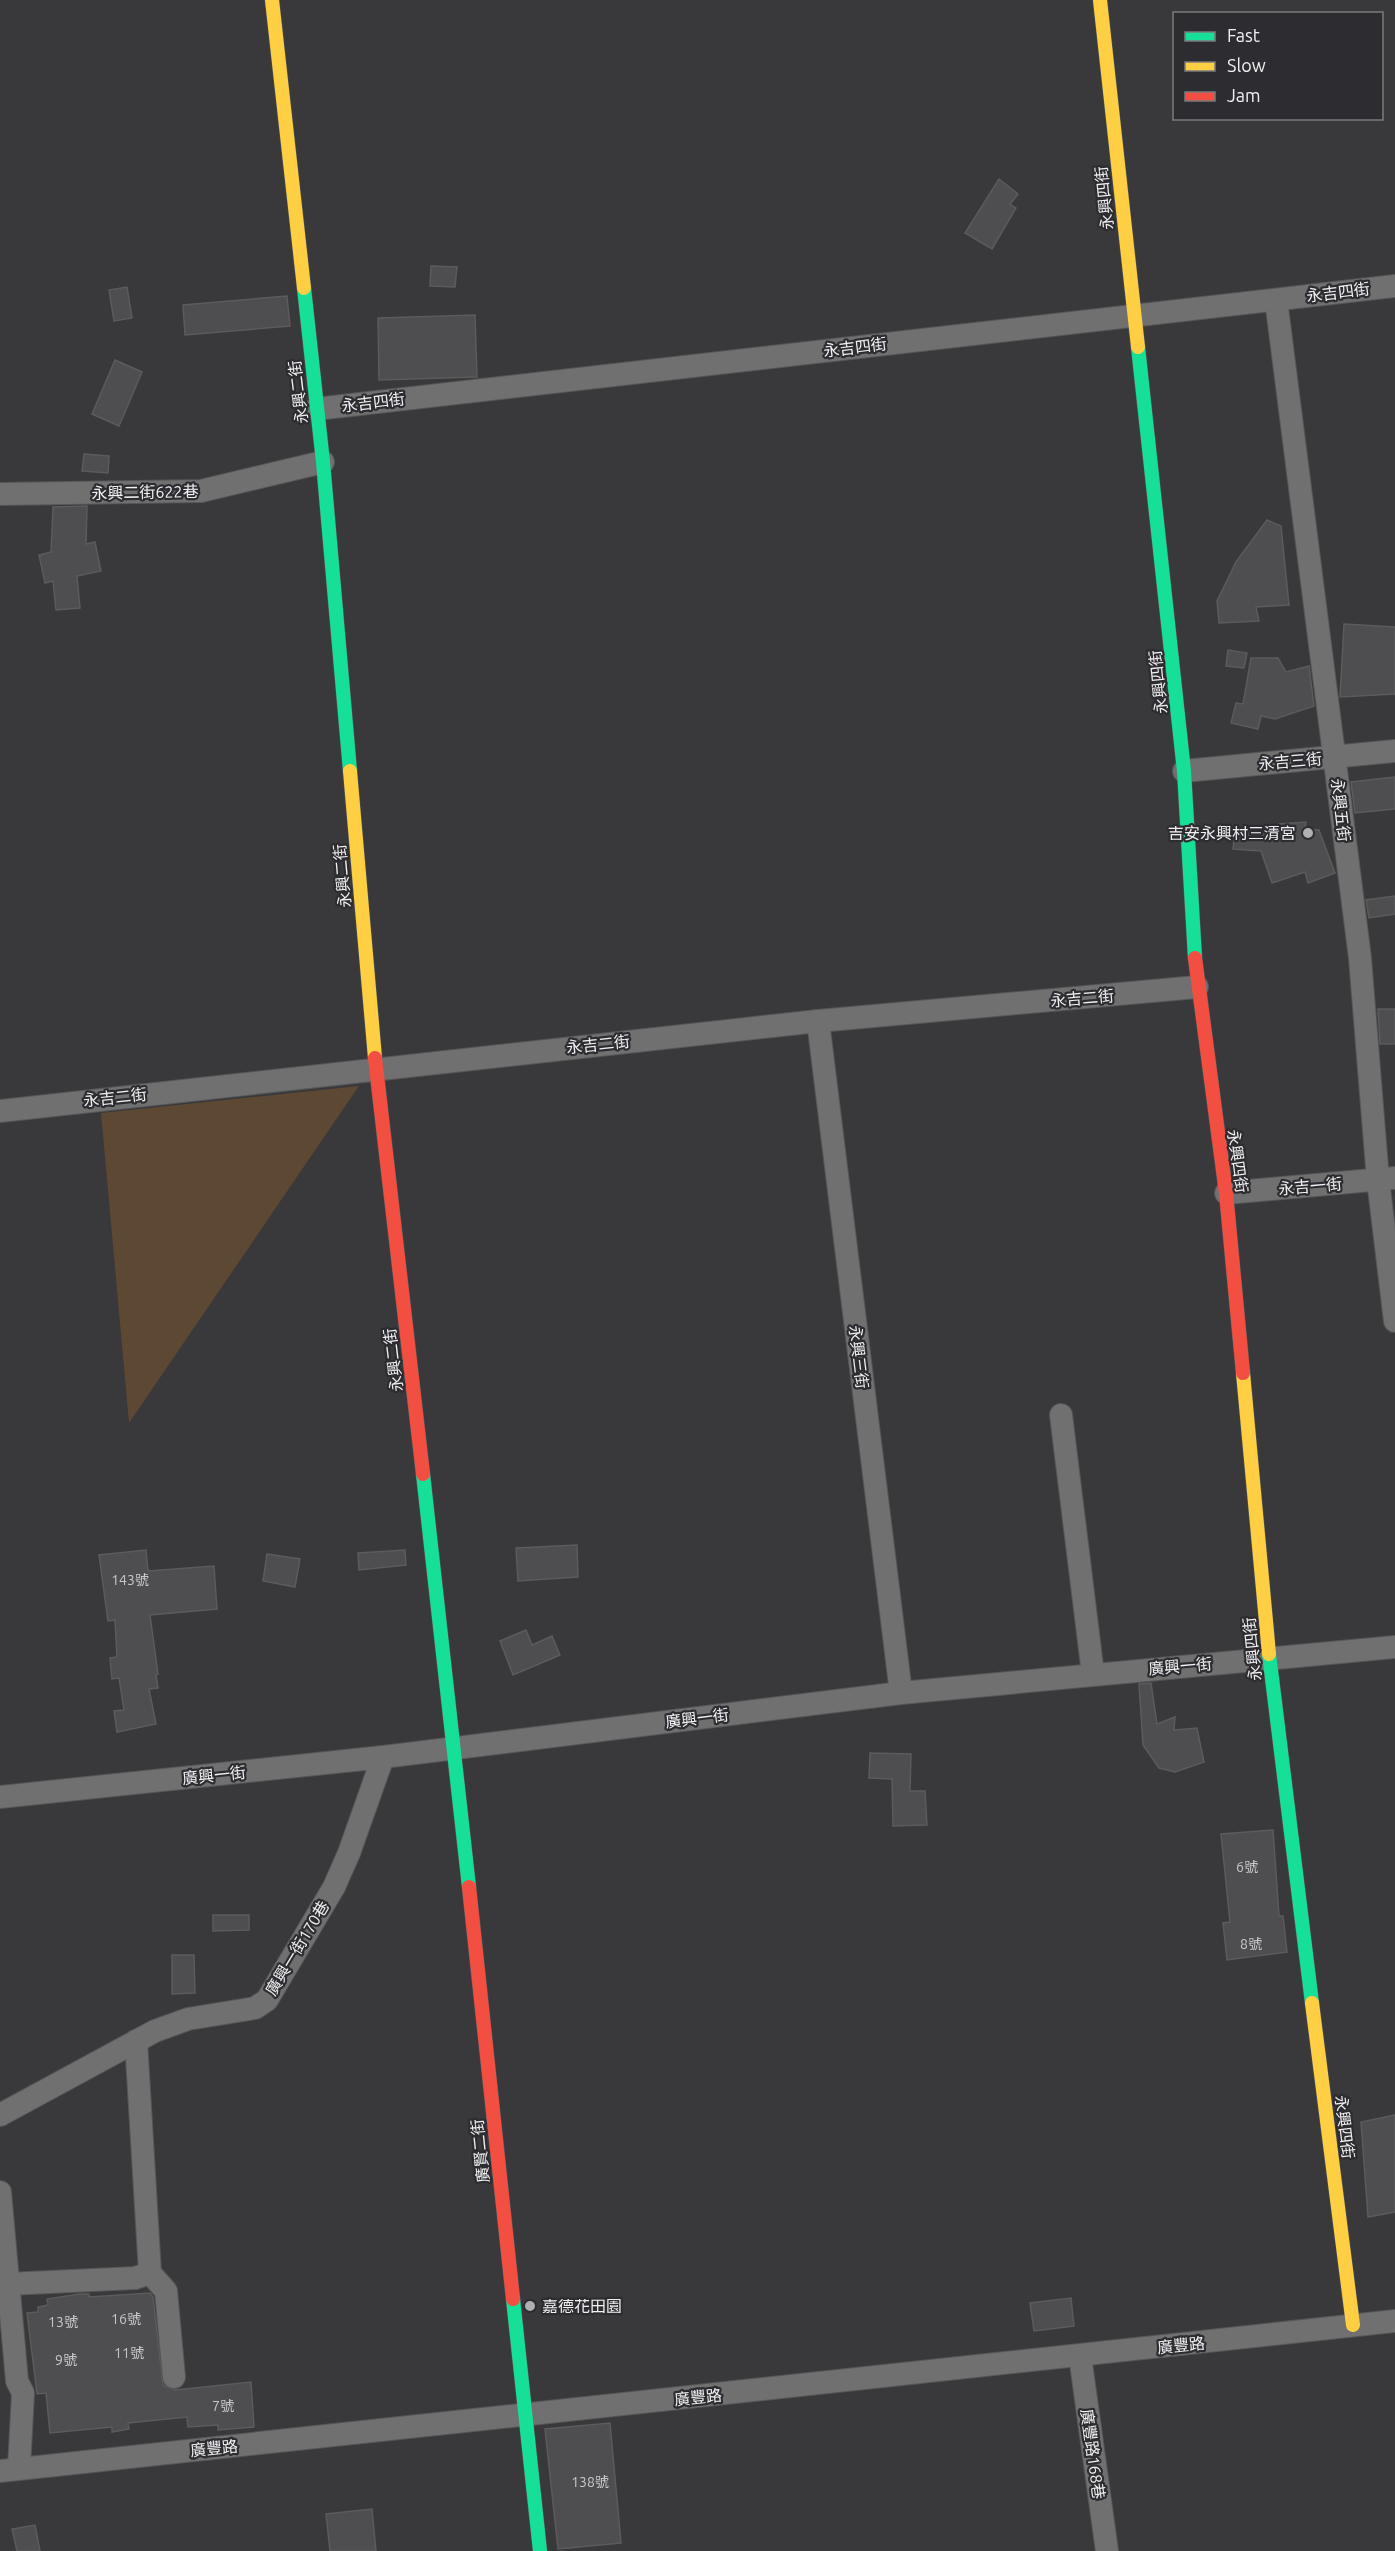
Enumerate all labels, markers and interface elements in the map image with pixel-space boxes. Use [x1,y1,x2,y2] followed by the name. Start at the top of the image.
[1173,12,1383,120] legend
[1227,25,1260,45] text: Fast
[1227,55,1266,75] text: Slow
[1227,85,1261,105] text: Jam
[1092,165,1116,231] street label: 永興四街
[1305,279,1371,305] street label: 永吉四街
[822,334,888,360] street label: 永吉四街
[285,359,311,425] street label: 永興二街
[340,389,406,415] street label: 永吉四街
[91,482,199,502] street label: 永興二街622巷
[1146,649,1170,715] street label: 永興四街
[1257,749,1323,773] street label: 永吉三街
[1328,777,1354,843] street label: 永興五街
[1168,824,1296,842] place label: 吉安永興村三清宮
[1301,826,1315,840] marker: 吉安永興村三清宮
[330,843,354,909] street label: 永興二街
[1049,986,1115,1010] street label: 永吉二街
[565,1032,631,1056] street label: 永吉二街
[82,1085,148,1109] street label: 永吉二街
[1225,1128,1251,1194] street label: 永興四街
[1277,1174,1343,1198] street label: 永吉一街
[846,1324,872,1390] street label: 永興三街
[380,1327,406,1393] street label: 永興二街
[111,1572,149,1588] house number: 143號
[1240,1616,1264,1682] street label: 永興四街
[1147,1654,1213,1678] street label: 廣興一街
[664,1705,730,1731] street label: 廣興一街
[181,1763,247,1787] street label: 廣興一街
[1236,1859,1258,1875] house number: 6號
[262,1897,332,1999] street label: 廣興一街170巷
[1240,1936,1262,1952] house number: 8號
[1332,2094,1358,2160] street label: 永興四街
[468,2118,492,2184] street label: 廣賢二街
[542,2297,622,2315] place label: 嘉德花田園
[523,2299,537,2313] marker: 嘉德花田園
[111,2311,141,2327] house number: 16號
[48,2314,78,2330] house number: 13號
[1156,2334,1206,2356] street label: 廣豐路
[114,2345,144,2361] house number: 11號
[55,2352,77,2368] house number: 9號
[673,2386,723,2408] street label: 廣豐路
[212,2398,234,2414] house number: 7號
[1078,2408,1108,2500] street label: 廣豐路168巷
[189,2437,239,2459] street label: 廣豐路
[571,2474,609,2490] house number: 138號

